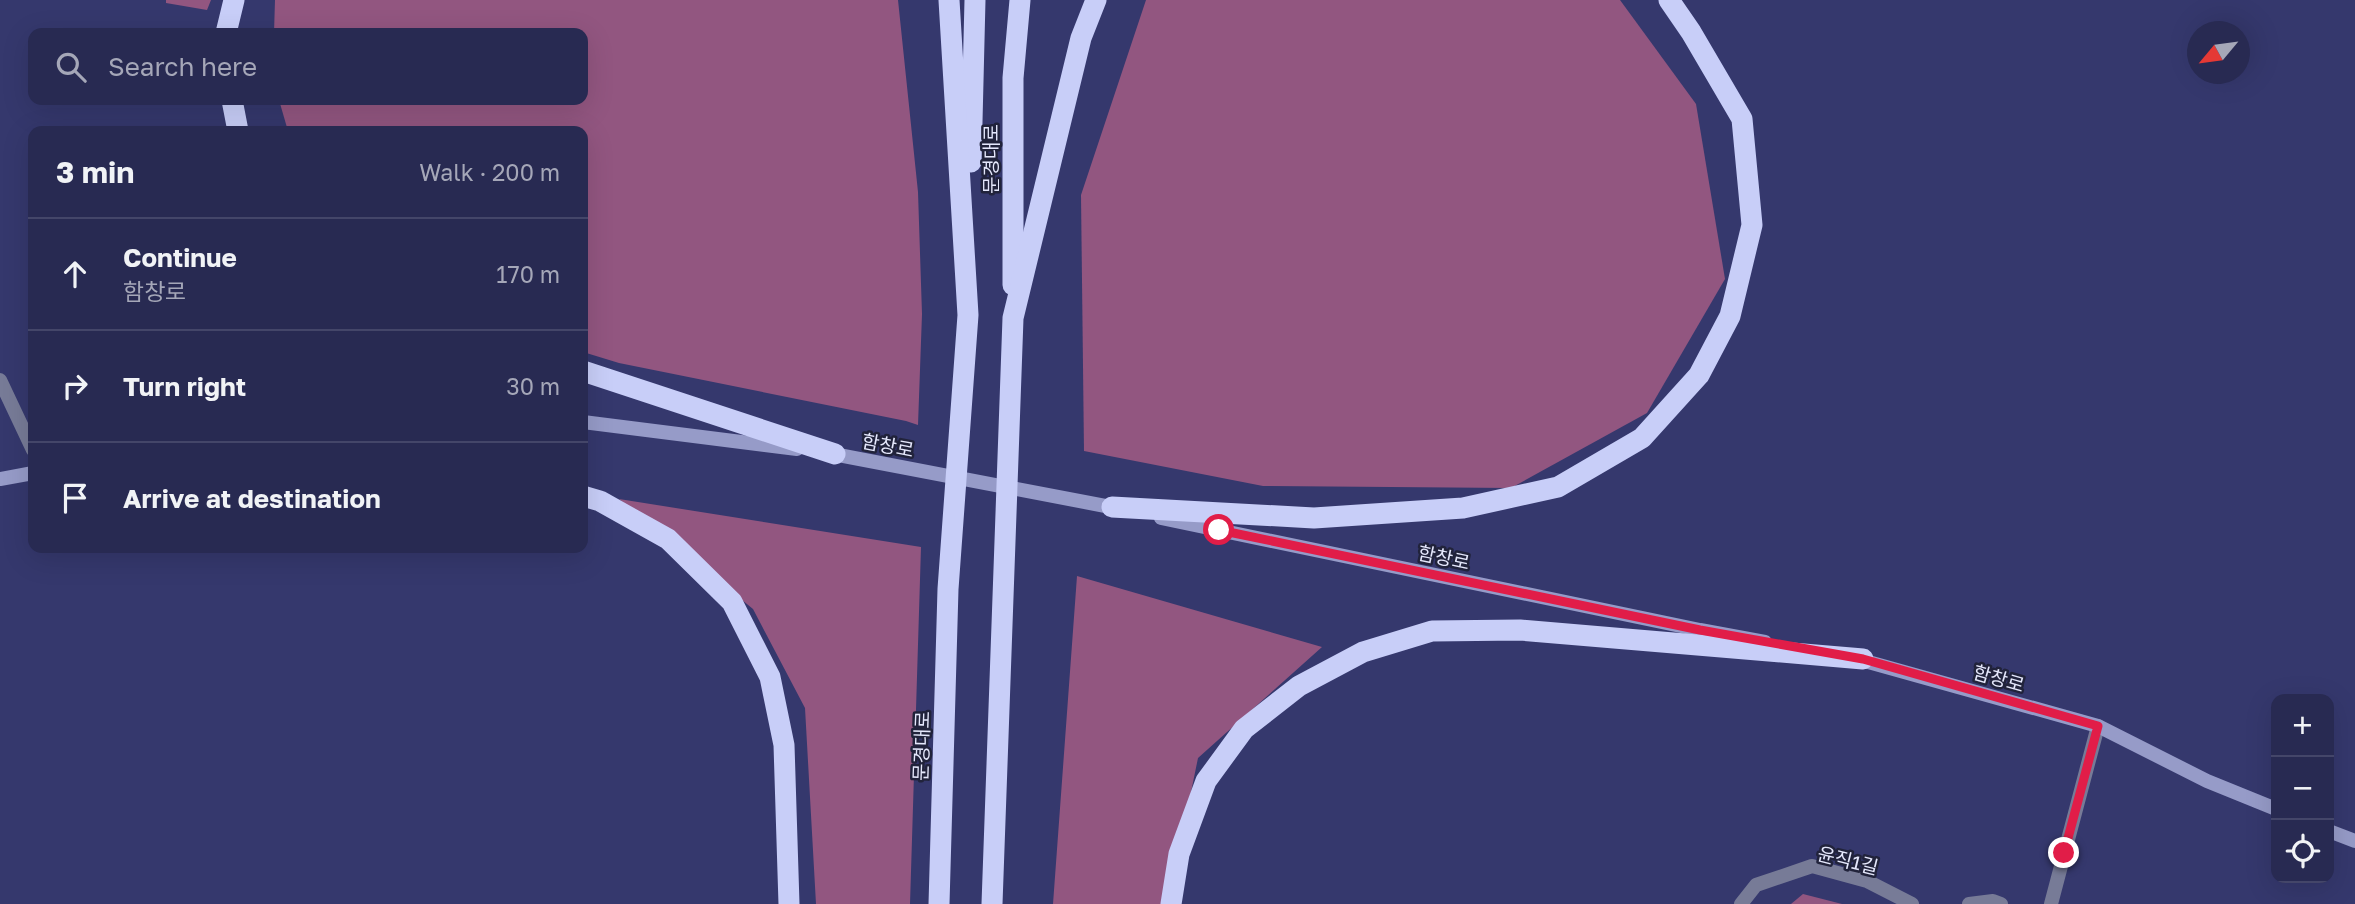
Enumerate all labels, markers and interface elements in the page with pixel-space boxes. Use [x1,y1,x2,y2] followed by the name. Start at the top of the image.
[2187,21,2250,84] north arrow
[28,28,588,105] search box
[52,48,90,86] icon: search
[108,51,257,82] text: Search here
[979,124,1002,194] street label: 문경대로
[56,154,134,190] text: 3 min
[419,158,560,186] text: Walk · 200 m
[123,242,237,273] text: Continue
[56,255,94,293] icon: ahead
[496,260,560,288] text: 170 m
[123,277,186,305] text: 함창로
[56,367,94,405] icon: right
[123,371,246,402] text: Turn right
[506,372,560,400] text: 30 m
[860,429,916,461] street label: 함창로
[56,479,94,517] icon: arrive
[123,483,381,514] text: Arrive at destination
[1203,514,1234,545] route start
[1416,540,1472,574] street label: 함창로
[1971,660,2027,696] street label: 함창로
[2271,694,2334,883] map controls
[2271,694,2334,757] button: +
[908,711,934,781] street label: 문경대로
[2271,757,2334,820] button: −
[2271,820,2334,883] button: locate
[2048,837,2079,868] route end
[1815,841,1881,879] street label: 윤직1길

